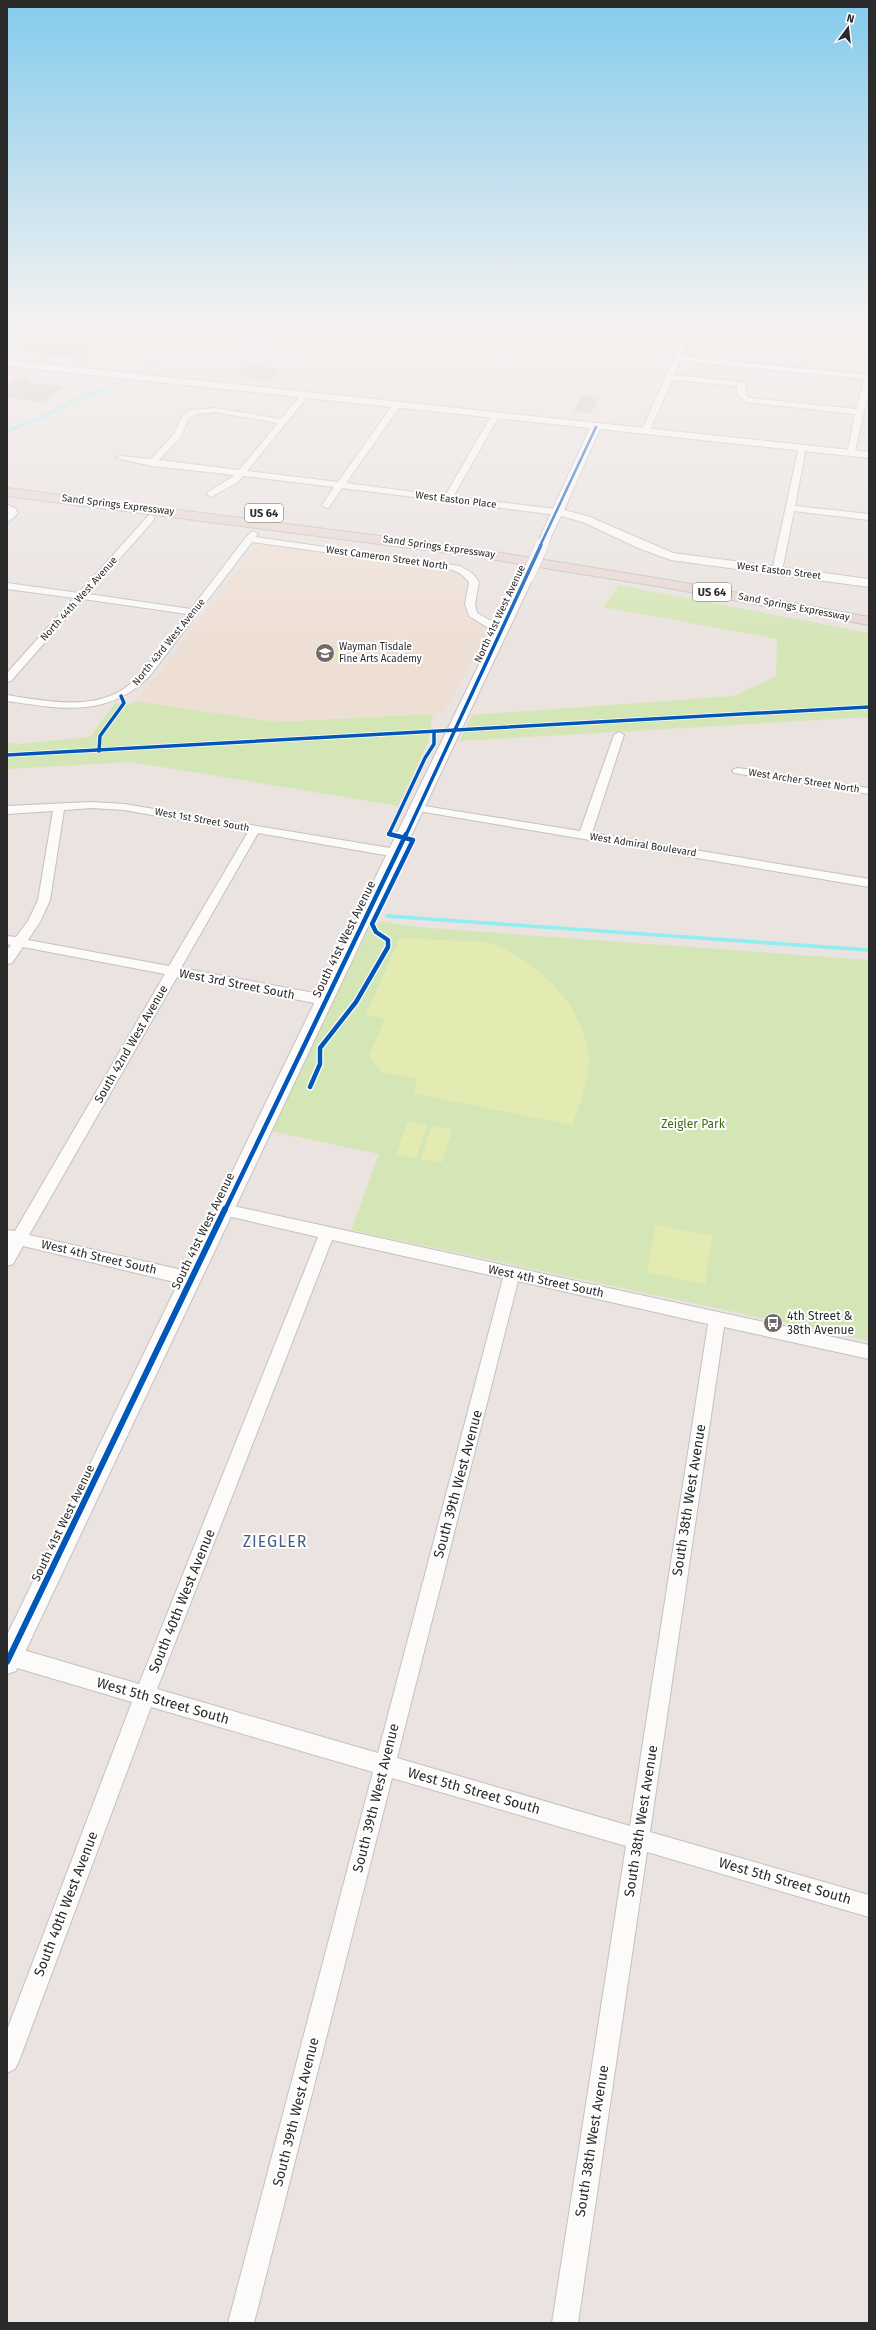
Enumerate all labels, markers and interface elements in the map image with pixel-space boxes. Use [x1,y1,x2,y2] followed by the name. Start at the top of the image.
[828,8,868,48] north arrow
[845,12,856,26] text: N
[415,489,497,511] street label: West Easton Place
[61,492,175,518] street label: Sand Springs Expressway
[245,504,283,522] road number: US 64
[382,533,496,561] street label: Sand Springs Expressway
[325,543,449,573] street label: West Cameron Street North
[38,554,120,644] street label: North 44th West Avenue
[736,560,822,582] street label: West Easton Street
[472,563,528,665] street label: North 41st West Avenue
[693,583,731,601] road number: US 64
[737,590,851,624] street label: Sand Springs Expressway
[130,596,208,688] street label: North 43rd West Avenue
[339,641,422,665] place label: Wayman Tisdale Fine Arts Academy
[314,642,336,664] school or university icon: Wayman Tisdale Fine Arts Academy
[748,766,860,796] street label: West Archer Street North
[154,806,250,834] street label: West 1st Street South
[589,831,697,859] street label: West Admiral Boulevard
[310,878,378,1000] street label: South 41st West Avenue
[178,966,296,1002] street label: West 3rd Street South
[91,983,171,1105] street label: South 42nd West Avenue
[661,1117,726,1131] park label: Zeigler Park
[169,1170,237,1292] street label: South 41st West Avenue
[40,1237,158,1277] street label: West 4th Street South
[487,1262,605,1300] street label: West 4th Street South
[787,1309,854,1337] place label: 4th Street & 38th Avenue
[762,1312,784,1334] bus stop icon: 4th Street & 38th Avenue
[430,1408,486,1560] street label: South 39th West Avenue
[669,1423,709,1577] street label: South 38th West Avenue
[29,1462,97,1584] street label: South 41st West Avenue
[145,1526,219,1676] street label: South 40th West Avenue
[243,1532,307,1551] district label: ZIEGLER
[95,1674,231,1728] street label: West 5th Street South
[349,1722,403,1874] street label: South 39th West Avenue
[621,1744,661,1898] street label: South 38th West Avenue
[406,1764,542,1818] street label: West 5th Street South
[30,1829,102,1979] street label: South 40th West Avenue
[717,1854,853,1908] street label: West 5th Street South
[269,2036,323,2188] street label: South 39th West Avenue
[572,2064,612,2218] street label: South 38th West Avenue

